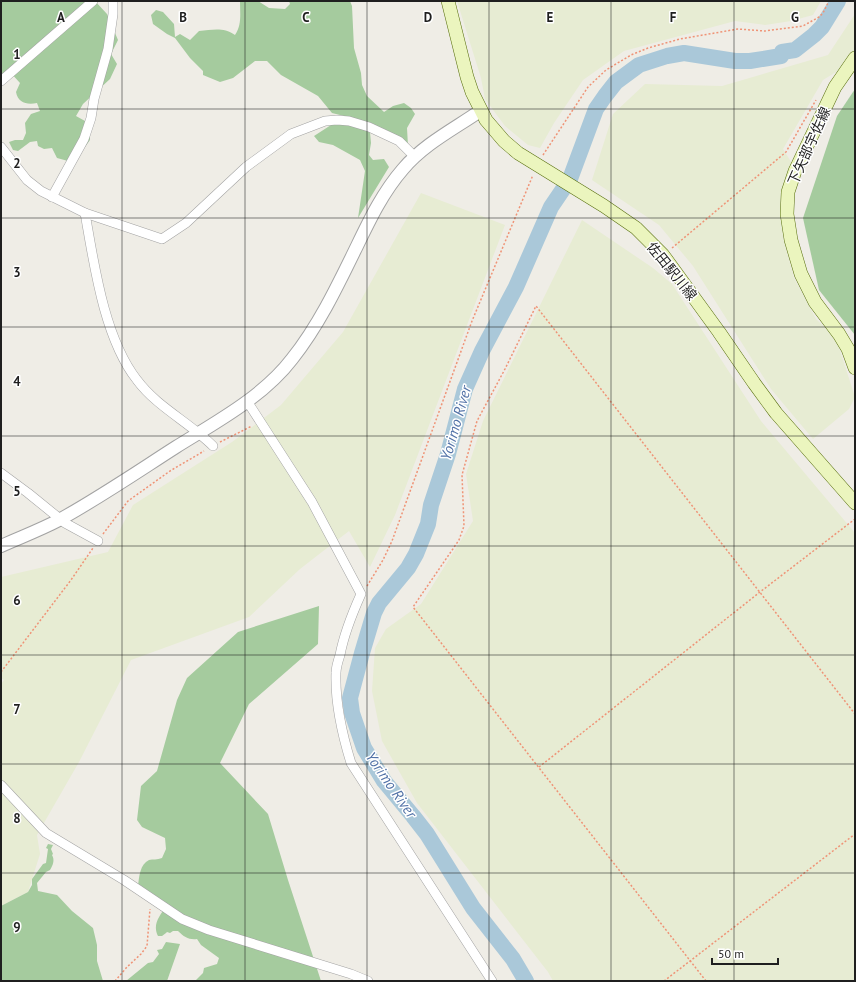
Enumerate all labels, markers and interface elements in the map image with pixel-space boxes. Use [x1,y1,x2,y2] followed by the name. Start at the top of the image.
[57,9,65,26] text: A
[179,9,187,26] text: B
[302,9,310,26] text: C
[424,9,432,26] text: D
[547,9,554,26] text: E
[670,9,677,26] text: F
[791,9,799,26] text: G
[13,46,21,63] text: 1
[784,104,834,188] street label: 下矢部宇佐線
[13,155,21,172] text: 2
[643,238,701,304] street label: 佐田駅川線
[13,264,21,281] text: 3
[13,373,21,390] text: 4
[436,382,475,462] water label: Yorimo River
[13,483,21,500] text: 5
[13,592,21,609] text: 6
[13,701,21,718] text: 7
[362,748,422,822] water label: Yorimo River
[13,810,21,827] text: 8
[13,919,21,936] text: 9
[712,940,778,966] scale bar
[718,946,744,961] text: 50 m

